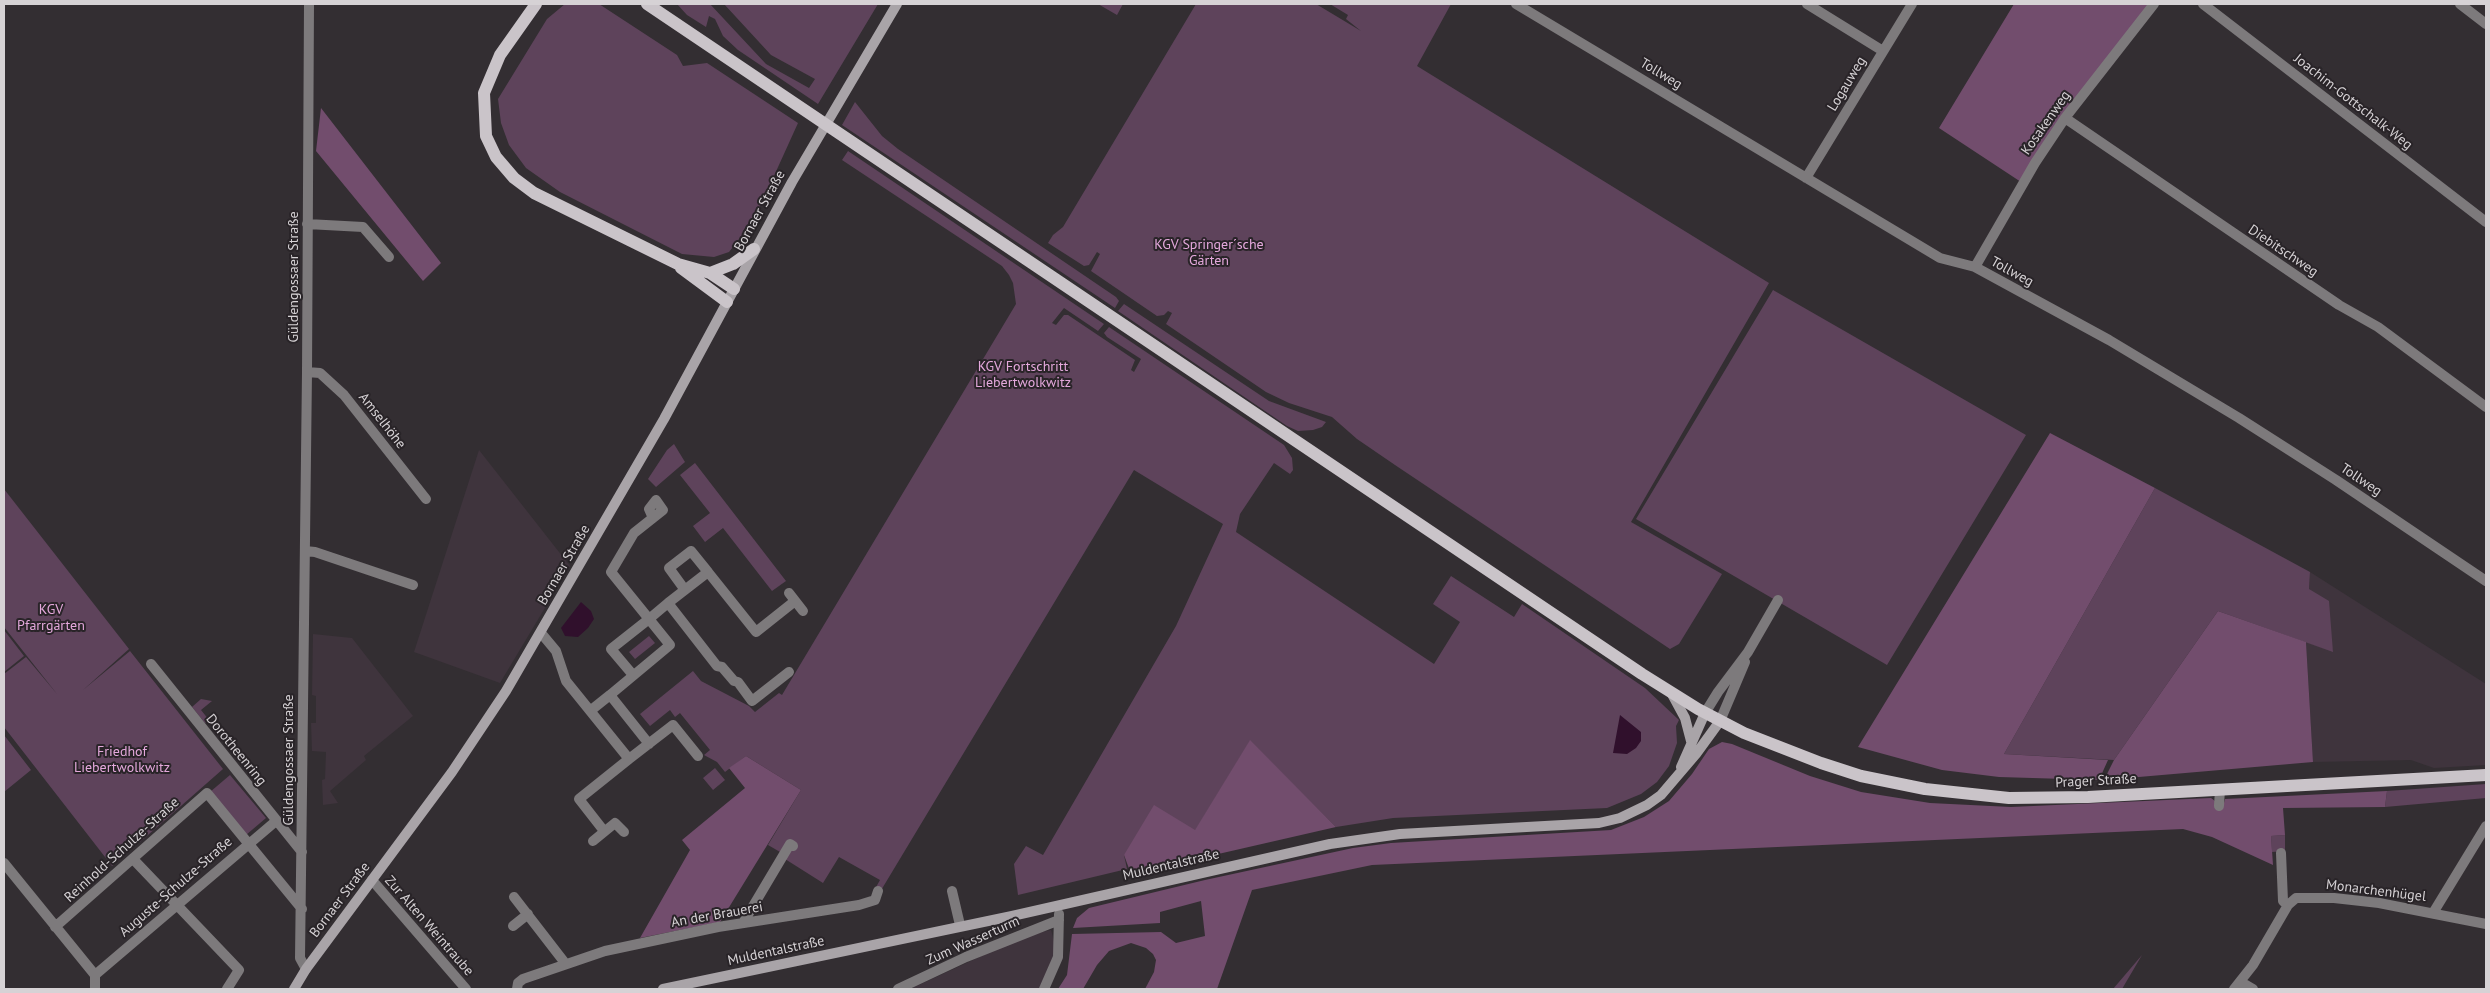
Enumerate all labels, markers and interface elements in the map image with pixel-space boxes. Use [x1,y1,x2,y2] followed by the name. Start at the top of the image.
[2290,51,2416,153] street label: Joachim-Gottschalk-Weg
[1824,54,1870,114] street label: Logauweg
[1637,55,1685,93] street label: Tollweg
[2018,88,2074,158] street label: Kosakenweg
[731,168,789,254] street label: Bornaer Straße
[286,211,302,343] street label: Güldengossaer Straße
[2245,222,2321,280] street label: Diebitschweg
[1154,237,1264,270] park label: KGV Springer´sche Gärten
[1988,253,2036,291] street label: Tollweg
[975,359,1071,392] park label: KGV Fortschritt Liebertwolkwitz
[355,390,409,452] street label: Amselhöhe
[2337,460,2385,500] street label: Tollweg
[534,522,594,608] street label: Bornaer Straße
[17,602,85,634] park label: KGV Pfarrgärten
[281,694,297,826] street label: Güldengossaer Straße
[202,711,270,789] street label: Dorotheenring
[74,744,170,776] park label: Friedhof Liebertwolkwitz
[2055,770,2137,792] street label: Prager Straße
[61,794,183,906] street label: Reinhold-Schulze-Straße
[116,833,236,941] street label: Auguste-Schulze-Straße
[1121,846,1221,884] street label: Muldentalstraße
[306,859,374,941] street label: Bornaer Straße
[381,873,477,979] street label: Zur Alten Weintraube
[2325,877,2427,905] street label: Monarchenhügel
[670,899,764,931] street label: An der Brauerei
[924,913,1022,969] street label: Zum Wasserturm
[726,933,826,969] street label: Muldentalstraße

